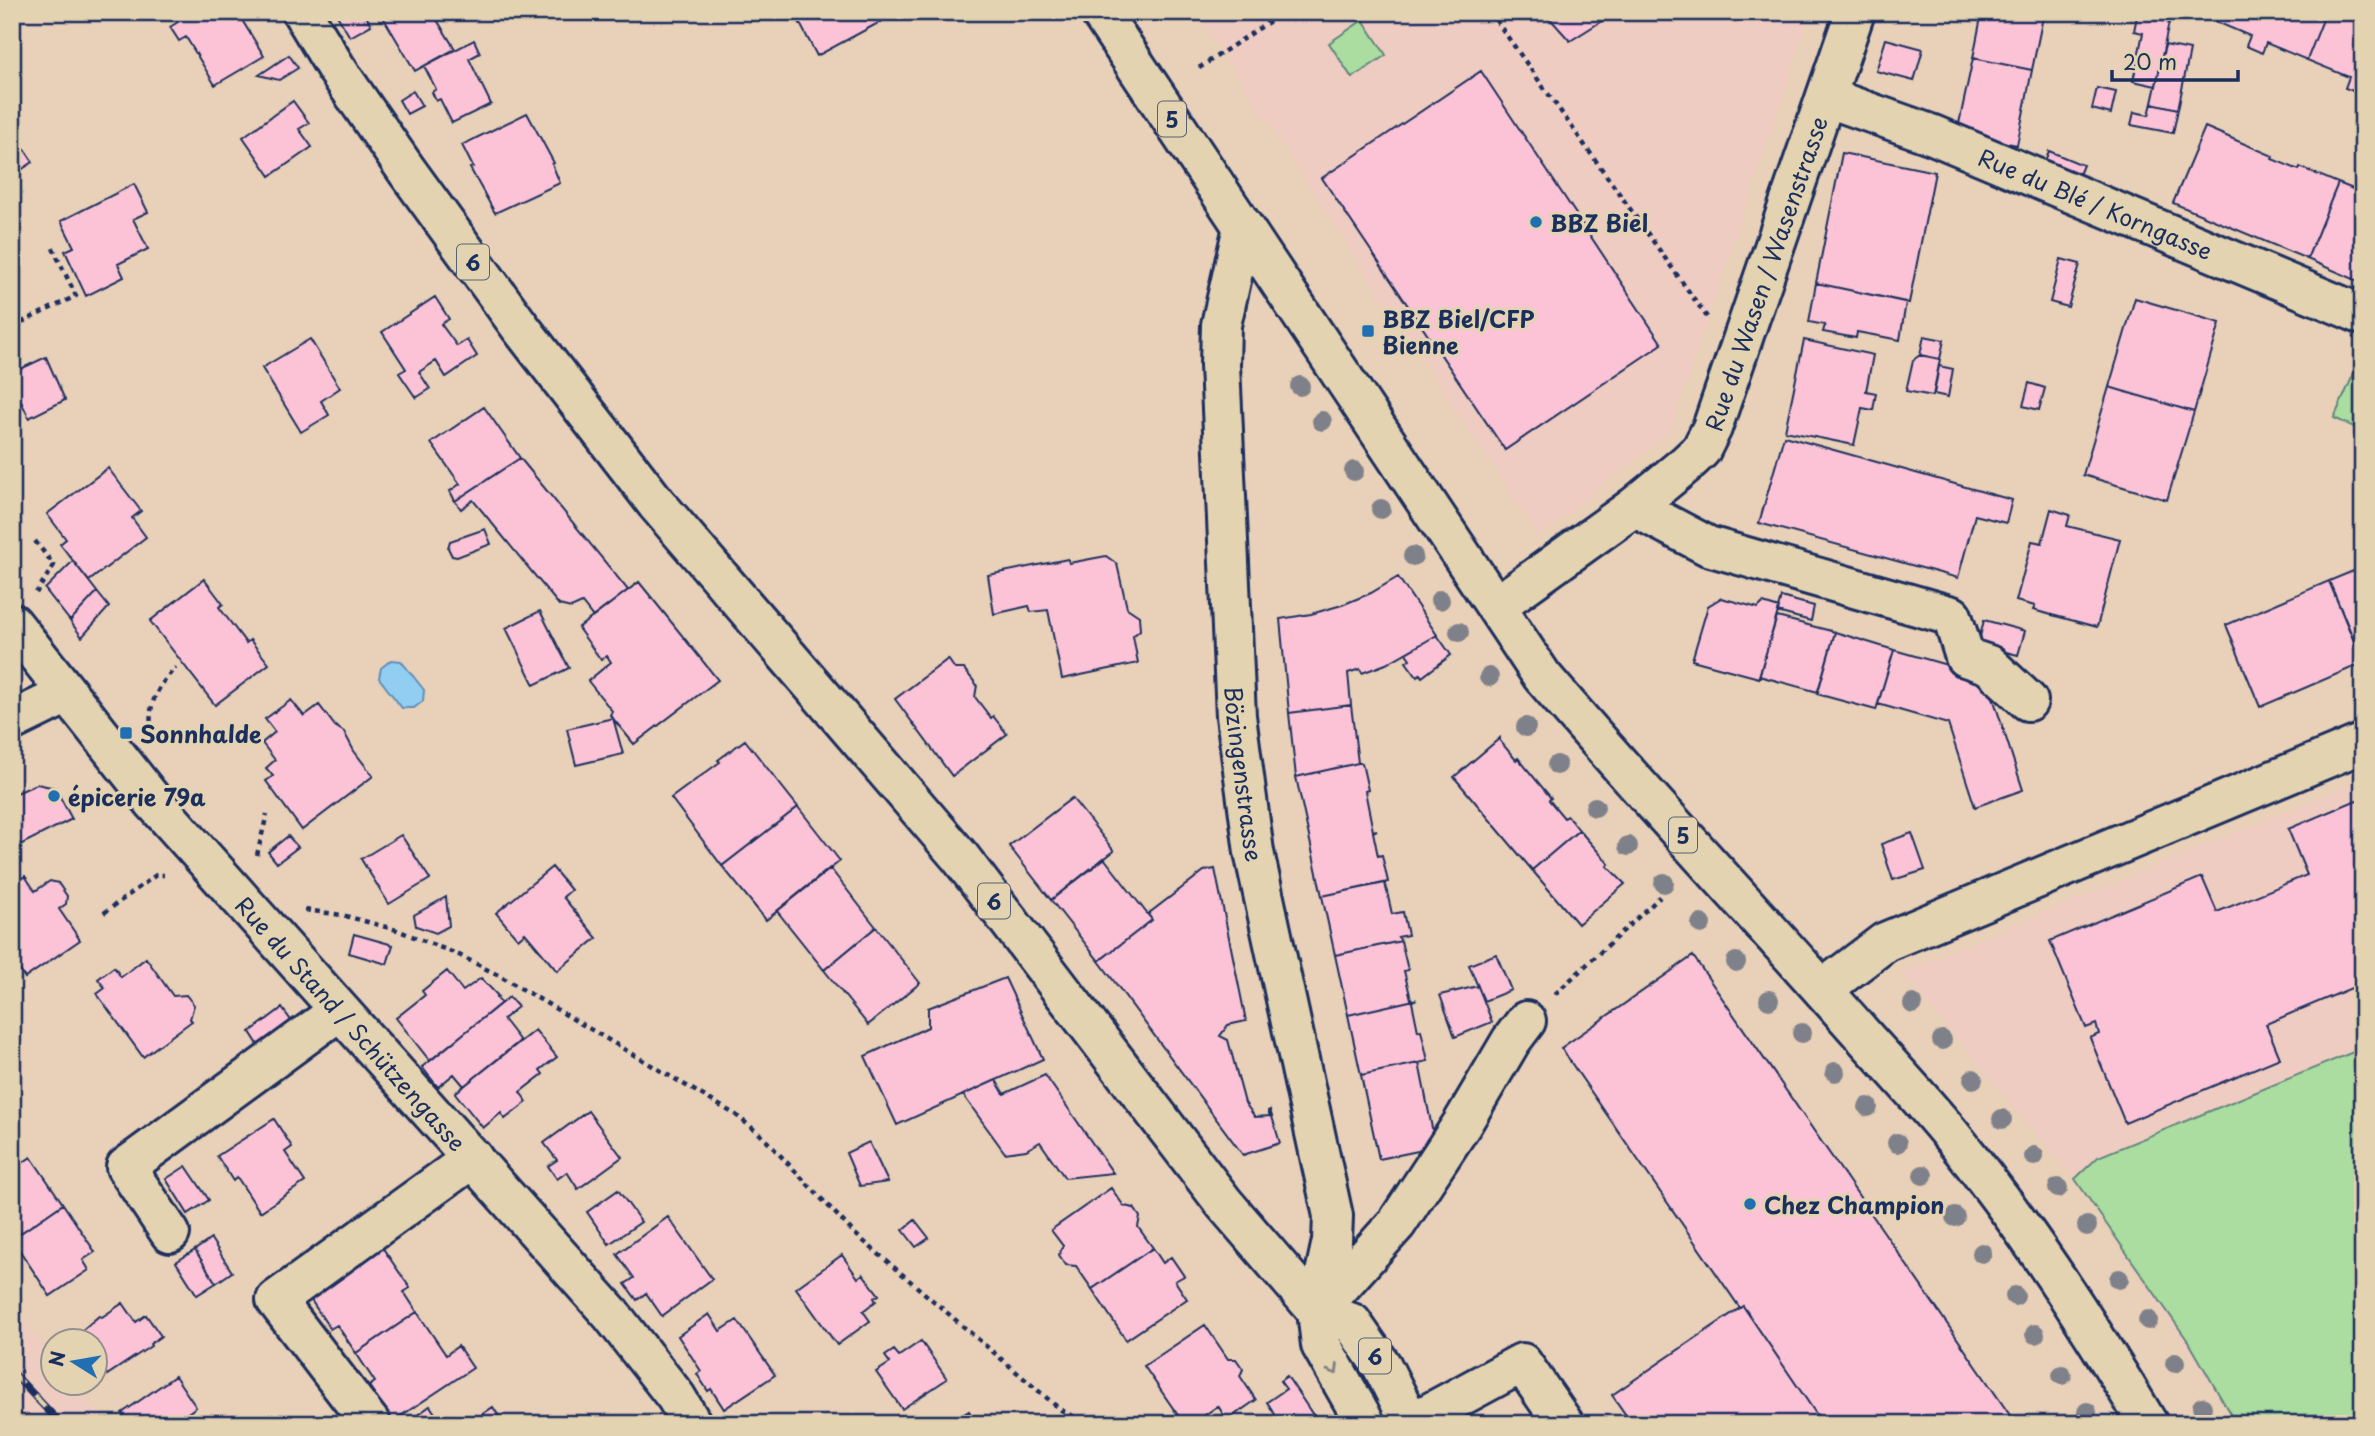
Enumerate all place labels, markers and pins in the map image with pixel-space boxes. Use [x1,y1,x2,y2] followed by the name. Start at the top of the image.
[1550,205,1648,240] place label: BBZ Biel
[1528,214,1544,230] marker: BBZ Biel
[1382,301,1535,362] place label: BBZ Biel/CFP Bienne
[1360,323,1376,339] marker: BBZ Biel/CFP Bienne
[140,716,262,751] place label: Sonnhalde
[118,725,134,741] marker: Sonnhalde
[68,779,206,814] place label: épicerie 79a
[46,788,62,804] marker: épicerie 79a
[1764,1187,1945,1222] place label: Chez Champion
[1742,1196,1758,1212] marker: Chez Champion

